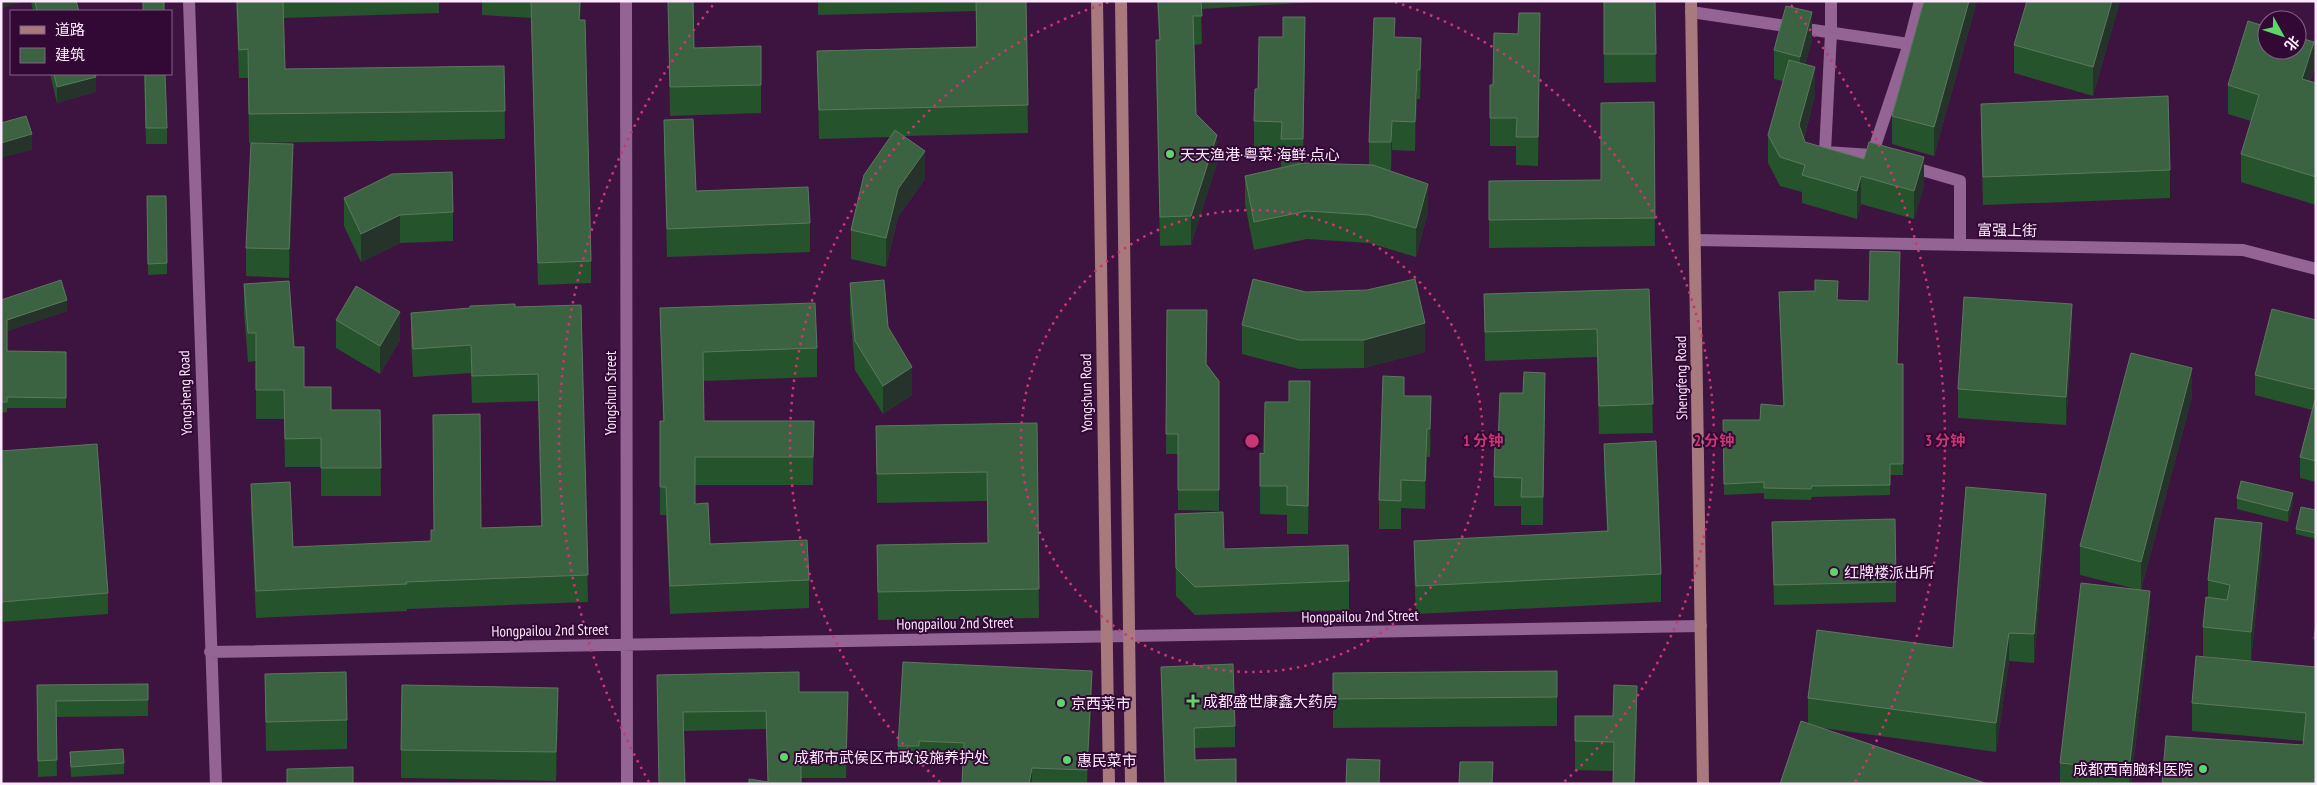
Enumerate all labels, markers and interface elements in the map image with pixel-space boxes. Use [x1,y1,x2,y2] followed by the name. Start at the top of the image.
[10,10,172,75] legend
[2257,10,2307,60] north arrow
[55,20,85,39] text: 道路
[2281,32,2303,55] text: 北
[55,45,85,64] text: 建筑
[1180,145,1340,164] place label: 天天渔港·粤菜·海鲜·点心
[1164,148,1176,160] marker: 天天渔港·粤菜·海鲜·点心
[1977,220,2037,240] street label: 富强上街
[1671,336,1691,420] street label: Shengfeng Road
[174,350,196,436] street label: Yongsheng Road
[601,351,620,435] street label: Yongshun Street
[1076,353,1096,433] street label: Yongshun Road
[1463,431,1503,450] text: 1 分钟
[1694,431,1734,450] text: 2 分钟
[1925,431,1965,450] text: 3 分钟
[1243,432,1261,450] centre of rings
[1844,563,1934,582] place label: 红牌楼派出所
[1828,566,1840,578] marker: 红牌楼派出所
[1301,605,1419,627] street label: Hongpailou 2nd Street
[896,612,1014,634] street label: Hongpailou 2nd Street
[491,619,609,641] street label: Hongpailou 2nd Street
[1203,692,1338,711] place label: 成都盛世康鑫大药房
[1071,694,1131,713] place label: 京西菜市
[1187,695,1199,707] marker: 成都盛世康鑫大药房
[1055,697,1067,709] marker: 京西菜市
[794,748,989,767] place label: 成都市武侯区市政设施养护处
[778,751,790,763] marker: 成都市武侯区市政设施养护处
[1077,751,1137,770] place label: 惠民菜市
[1061,754,1073,766] marker: 惠民菜市
[2073,760,2193,779] place label: 成都西南脑科医院
[2197,763,2209,775] marker: 成都西南脑科医院

